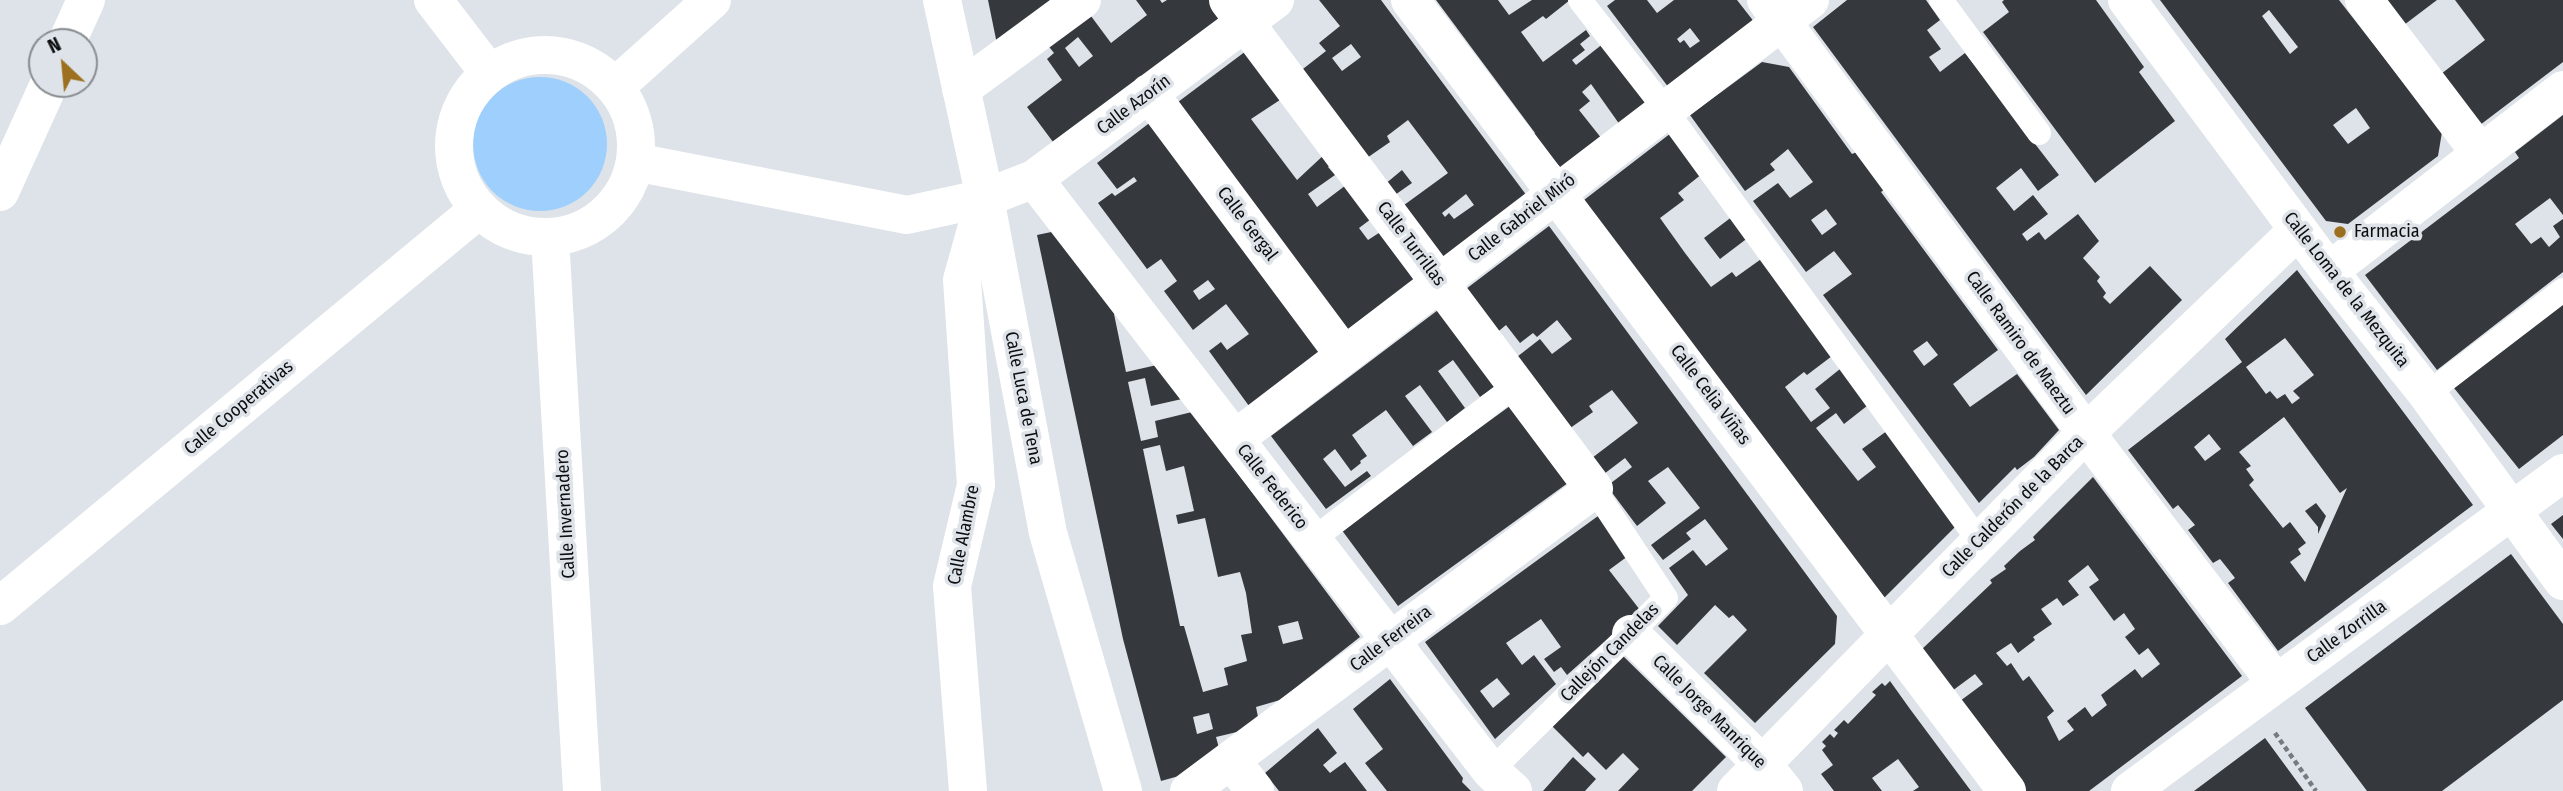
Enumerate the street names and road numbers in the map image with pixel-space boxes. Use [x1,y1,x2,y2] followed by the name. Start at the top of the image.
[1093,70,1175,140] street label: Calle Azorín
[1464,169,1580,267] street label: Calle Gabriel Miró
[1212,183,1282,265] street label: Calle Gergal
[1372,198,1450,290] street label: Calle Turrillas
[2279,208,2413,372] street label: Calle Loma de la Mezquita
[1961,267,2079,419] street label: Calle Ramiro de Maeztu
[1000,330,1046,466] street label: Calle Luca de Tena
[1665,341,1755,449] street label: Calle Celia Viñas
[180,356,298,460] street label: Calle Cooperativas
[1938,432,2088,582] street label: Calle Calderón de la Barca
[1232,440,1312,534] street label: Calle Federico
[552,449,580,579] street label: Calle Invernadero
[944,483,984,587] street label: Calle Alambre
[2303,596,2391,668] street label: Calle Zorrilla
[1556,599,1664,707] street label: Callejón Candelas
[1346,601,1436,677] street label: Calle Ferreira
[1648,651,1770,773] street label: Calle Jorge Manrique

